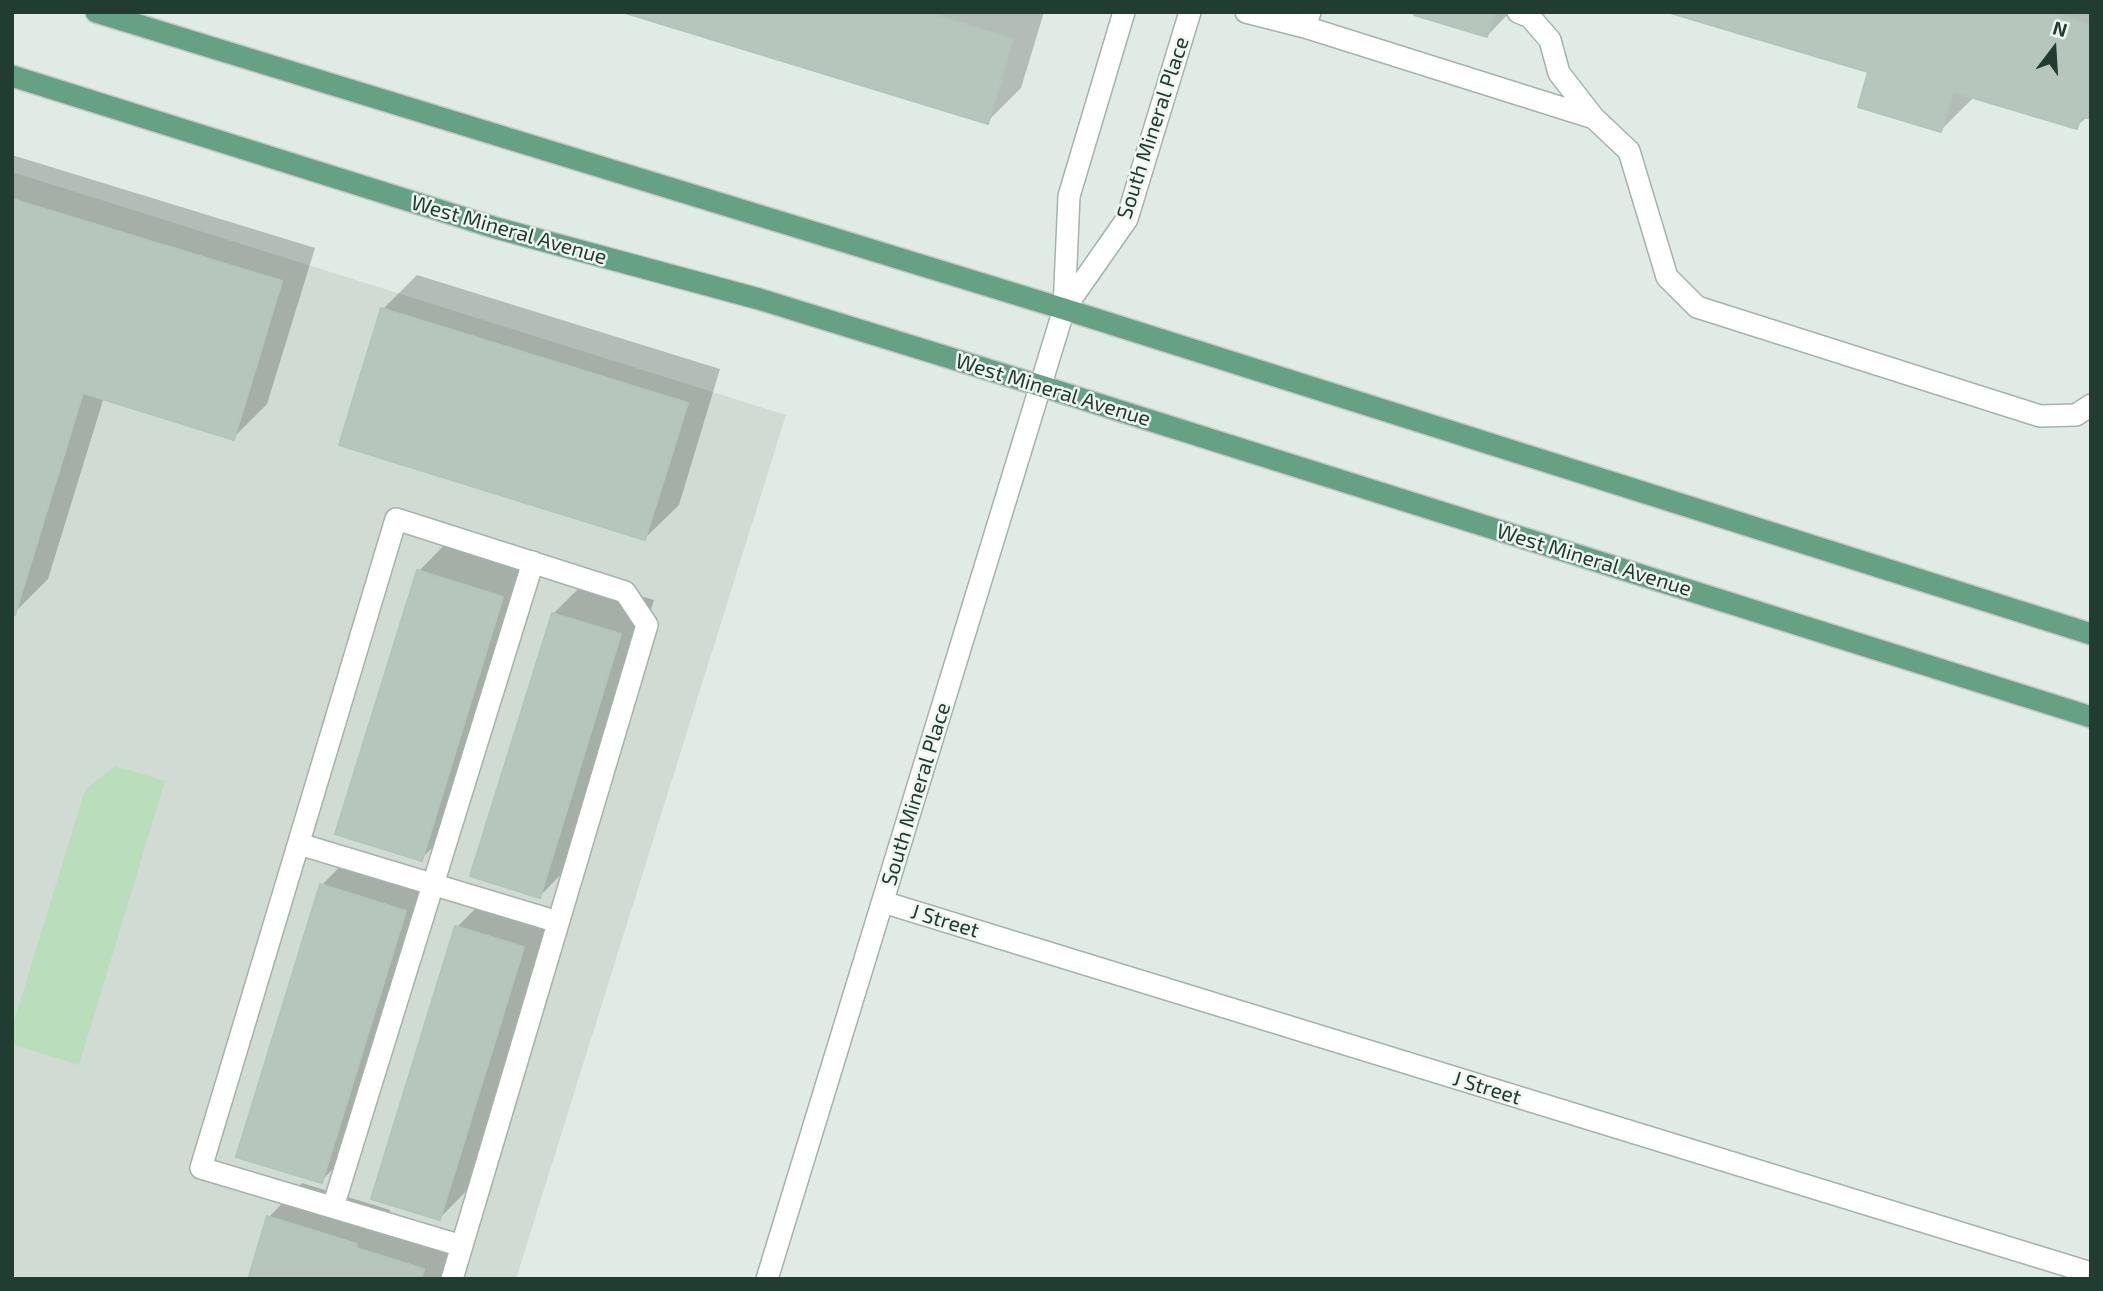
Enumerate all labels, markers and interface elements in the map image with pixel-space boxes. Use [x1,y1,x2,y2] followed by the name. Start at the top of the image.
[2019,14,2089,84] north arrow
[2050,15,2070,41] text: N
[1112,34,1194,222] street label: South Mineral Place
[408,190,610,270] street label: West Mineral Avenue
[952,348,1154,432] street label: West Mineral Avenue
[1493,518,1695,602] street label: West Mineral Avenue
[876,699,956,889] street label: South Mineral Place
[908,899,982,943] street label: J Street
[1450,1066,1524,1110] street label: J Street

